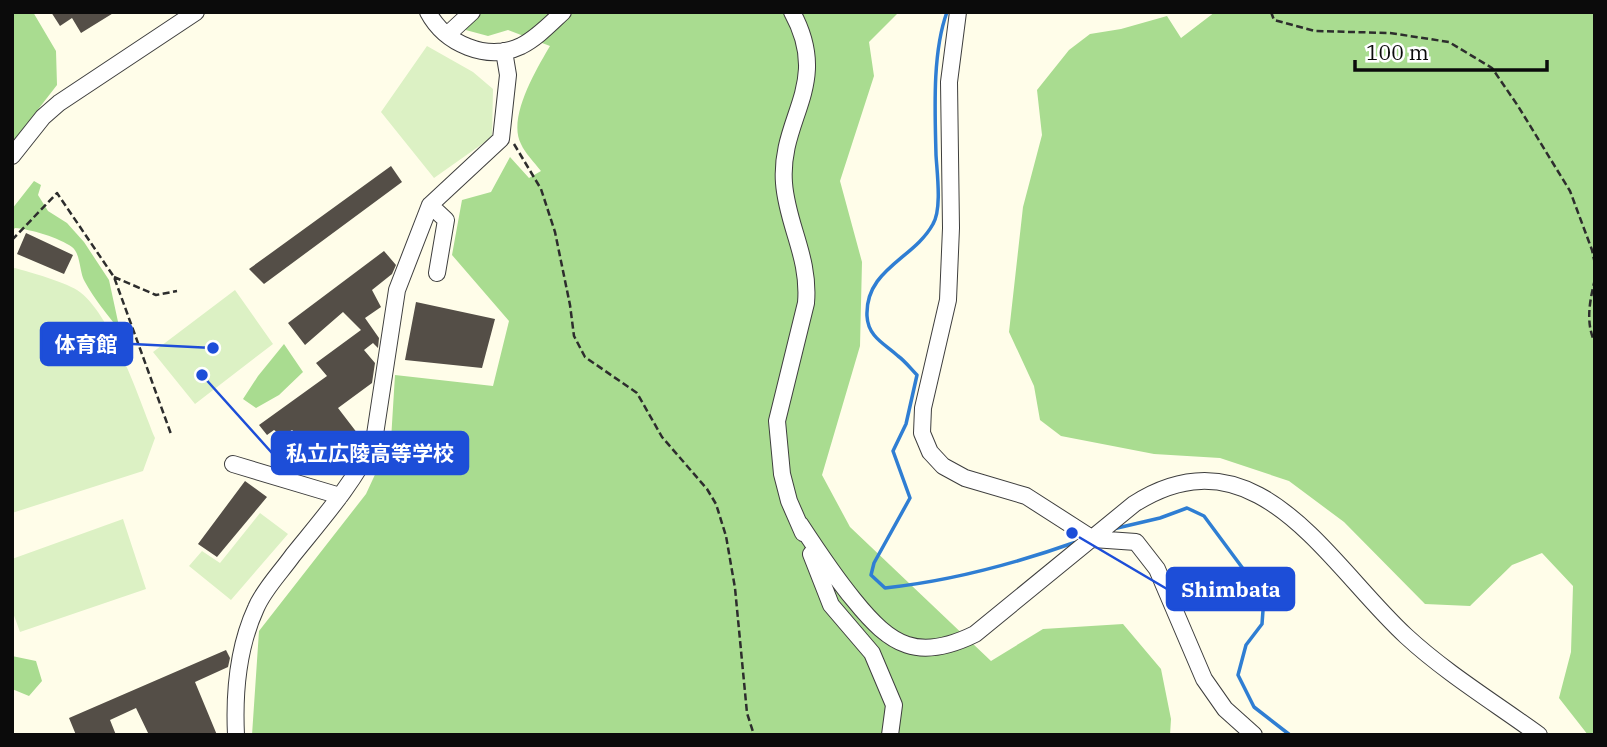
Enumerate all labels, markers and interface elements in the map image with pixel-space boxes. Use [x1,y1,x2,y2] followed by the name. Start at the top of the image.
[1355,28,1548,72] scale bar
[1366,38,1429,66] text: 100 m
[41,323,132,365] callout: 体育館
[55,330,118,358] text: 体育館
[272,432,468,474] callout: 私立広陵高等学校
[286,439,454,467] text: 私立広陵高等学校
[1167,568,1294,610] callout: Shimbata
[1181,575,1281,603] text: Shimbata

